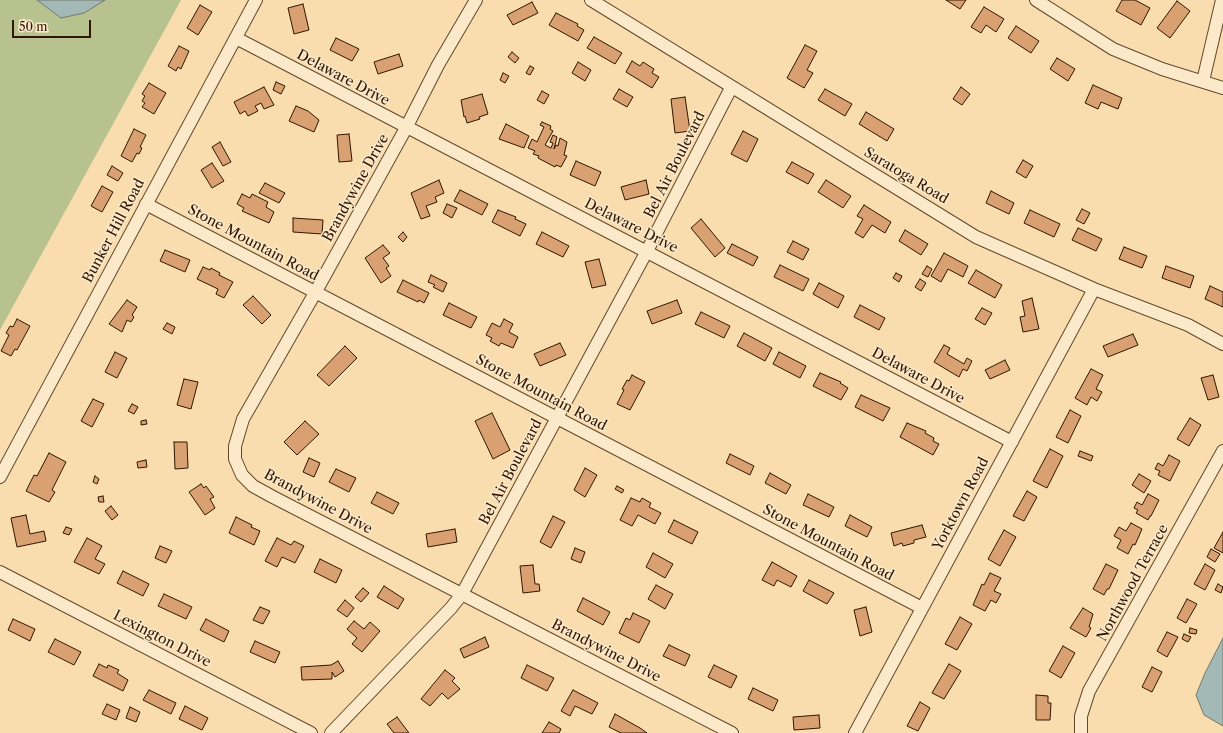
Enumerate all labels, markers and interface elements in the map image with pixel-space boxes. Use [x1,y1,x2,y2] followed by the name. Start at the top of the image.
[14,12,93,38] scale bar
[19,19,48,34] text: 50 m
[294,47,392,109] street label: Delaware Drive
[641,109,709,221] street label: Bel Air Boulevard
[319,131,393,245] street label: Brandywine Drive
[861,144,951,208] street label: Saratoga Road
[80,176,148,286] street label: Bunker Hill Road
[581,195,681,257] street label: Delaware Drive
[185,201,321,285] street label: Stone Mountain Road
[869,345,967,407] street label: Delaware Drive
[473,351,609,435] street label: Stone Mountain Road
[476,416,546,528] street label: Bel Air Boulevard
[929,455,993,553] street label: Yorktown Road
[261,466,375,538] street label: Brandywine Drive
[760,501,896,585] street label: Stone Mountain Road
[1094,522,1172,644] street label: Northwood Terrace
[110,607,214,671] street label: Lexington Drive
[549,616,663,686] street label: Brandywine Drive

